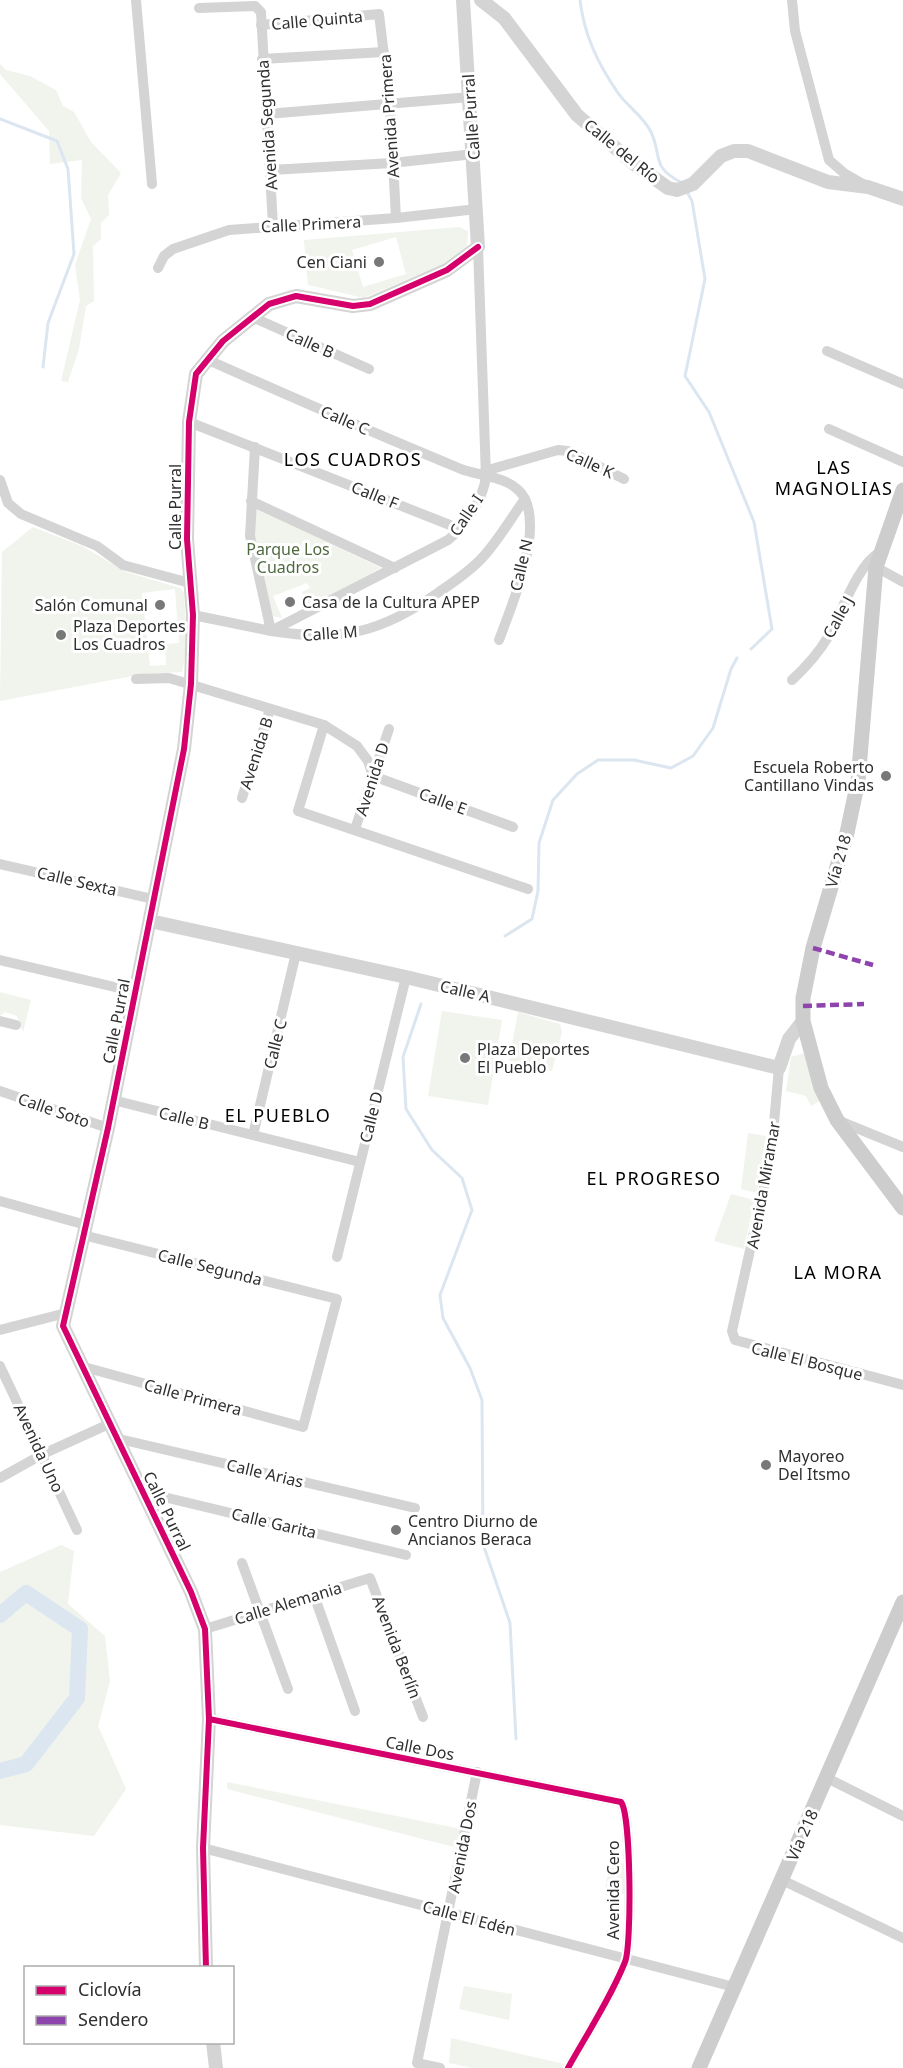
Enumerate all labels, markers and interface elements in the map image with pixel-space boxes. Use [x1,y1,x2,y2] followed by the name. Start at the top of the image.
[270,5,364,35] street label: Calle Quinta
[374,53,404,179] street label: Avenida Primera
[251,59,283,191] street label: Avenida Segunda
[457,73,485,161] street label: Calle Purral
[580,114,664,188] street label: Calle del Río
[260,210,362,238] street label: Calle Primera
[297,251,367,273] place label: Cen Ciani
[372,255,386,269] marker: Cen Ciani
[282,323,338,363] street label: Calle B
[317,400,373,440] street label: Calle C
[562,443,618,483] street label: Calle K
[284,447,422,471] district label: LOS CUADROS
[775,455,893,500] district label: LAS MAGNOLIAS
[164,464,186,550] street label: Calle Purral
[348,476,402,514] street label: Calle F
[444,490,488,540] street label: Calle I
[504,537,538,593] street label: Calle N
[246,538,330,578] park label: Parque Los Cuadros
[302,591,480,613] place label: Casa de la Cultura APEP
[817,592,859,642] street label: Calle J
[35,594,148,616] place label: Salón Comunal
[283,595,297,609] marker: Casa de la Cultura APEP
[153,598,167,612] marker: Salón Comunal
[73,615,186,655] place label: Plaza Deportes Los Cuadros
[302,620,358,646] street label: Calle M
[54,628,68,642] marker: Plaza Deportes Los Cuadros
[234,714,278,792] street label: Avenida B
[350,739,394,819] street label: Avenida D
[744,756,874,796] place label: Escuela Roberto Cantillano Vindas
[879,769,893,783] marker: Escuela Roberto Cantillano Vindas
[416,782,470,820] street label: Calle E
[820,832,856,890] street label: Vía 218
[35,861,119,901] street label: Calle Sexta
[438,975,493,1008] street label: Calle A
[97,977,135,1065] street label: Calle Purral
[258,1017,292,1071] street label: Calle C
[477,1038,590,1078] place label: Plaza Deportes El Pueblo
[458,1051,472,1065] marker: Plaza Deportes El Pueblo
[15,1087,93,1133] street label: Calle Soto
[354,1089,388,1145] street label: Calle D
[157,1101,211,1135] street label: Calle B
[225,1103,331,1127] district label: EL PUEBLO
[741,1119,785,1250] street label: Avenida Miramar
[586,1166,722,1190] district label: EL PROGRESO
[156,1243,264,1291] street label: Calle Segunda
[793,1260,883,1284] district label: LA MORA
[749,1337,865,1385] street label: Calle El Bosque
[142,1373,244,1421] street label: Calle Primera
[9,1400,69,1496] street label: Avenida Uno
[778,1445,851,1485] place label: Mayoreo Del Itsmo
[224,1453,306,1493] street label: Calle Arias
[759,1458,773,1472] marker: Mayoreo Del Itsmo
[138,1467,196,1555] street label: Calle Purral
[229,1503,319,1543] street label: Calle Garita
[408,1510,538,1550] place label: Centro Diurno de Ancianos Beraca
[389,1523,403,1537] marker: Centro Diurno de Ancianos Beraca
[232,1576,344,1630] street label: Calle Alemania
[367,1592,427,1702] street label: Avenida Berlín
[384,1731,456,1765] street label: Calle Dos
[442,1799,482,1895] street label: Avenida Dos
[781,1806,823,1864] street label: Vía 218
[602,1840,624,1940] street label: Avenida Cero
[420,1895,518,1941] street label: Calle El Edén
[24,1966,234,2044] legend
[78,1977,142,2001] text: Ciclovía
[78,2007,148,2031] text: Sendero

